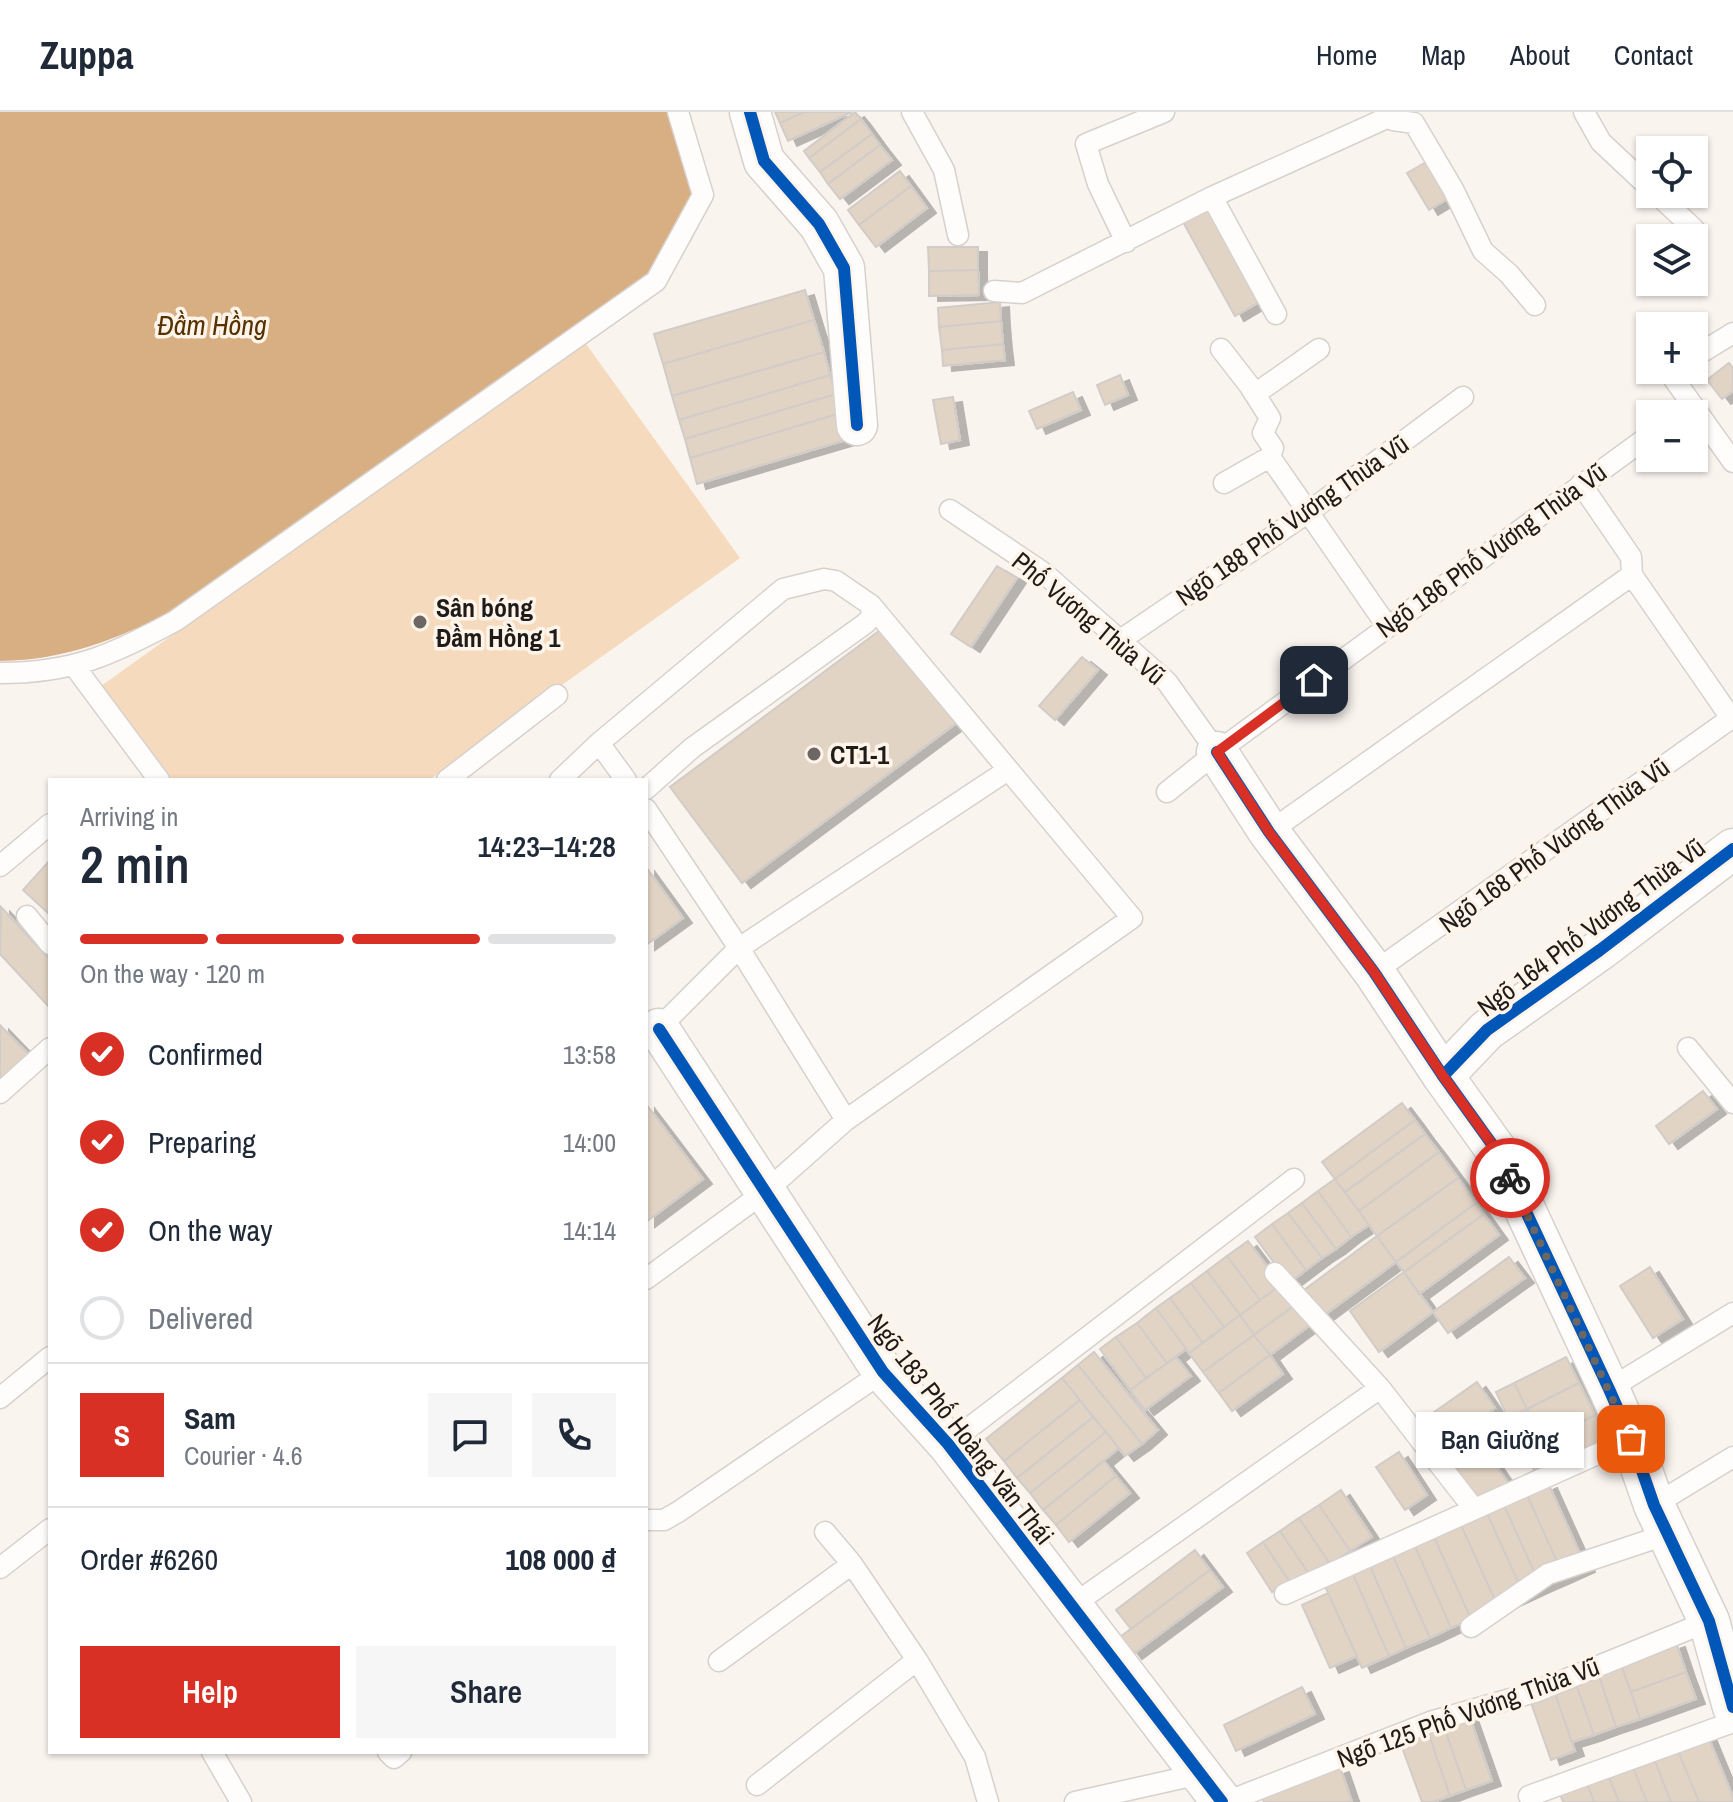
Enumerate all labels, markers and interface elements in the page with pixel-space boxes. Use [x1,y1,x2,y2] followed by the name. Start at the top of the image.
[40,30,133,81] text: Zuppa
[1316,36,1377,74] text: Home
[1421,36,1466,74] text: Map
[1510,36,1570,74] text: About
[1614,36,1693,74] text: Contact
[1636,136,1708,472] map controls
[1636,136,1708,208] button: locate
[1636,224,1708,296] button: layers
[157,306,267,344] water label: Đầm Hồng
[1636,312,1708,384] button: +
[1636,400,1708,472] button: −
[1169,426,1415,614] street label: Ngõ 188 Phố Vương Thừa Vũ
[1369,455,1613,645] street label: Ngõ 186 Phố Vương Thừa Vũ
[1005,543,1173,693] street label: Phố Vương Thừa Vũ
[436,590,561,655] place label: Sân bóng Đầm Hồng 1
[411,613,429,631] marker: Sân bóng Đầm Hồng 1
[1280,646,1348,714] pin
[1292,658,1336,702] icon: home
[830,737,889,772] place label: CT1-1
[805,745,823,763] marker: CT1-1
[1432,750,1676,940] street label: Ngõ 168 Phố Vương Thừa Vũ
[80,799,178,834] text: Arriving in
[477,826,616,866] text: 14:23–14:28
[80,829,190,899] text: 2 min
[1470,830,1712,1024] street label: Ngõ 164 Phố Vương Thừa Vũ
[80,956,265,991] text: On the way · 120 m
[80,1032,124,1076] icon: check
[148,1034,263,1074] text: Confirmed
[563,1037,616,1072] text: 13:58
[80,1120,124,1164] icon: check
[148,1122,256,1162] text: Preparing
[563,1125,616,1160] text: 14:00
[1470,1138,1550,1218] courier
[1488,1156,1532,1200] icon: bike
[80,1208,124,1252] icon: check
[148,1210,272,1250] text: On the way
[563,1213,616,1248] text: 14:14
[148,1298,253,1338] text: Delivered
[860,1306,1062,1552] street label: Ngõ 183 Phố Hoàng Văn Thái
[428,1393,512,1477] button: chat
[532,1393,616,1477] button: phone
[184,1398,236,1438] text: Sam
[1597,1405,1665,1473] pin
[1415,1411,1583,1467] callout: Bạn Giường
[114,1415,130,1455] text: S
[1609,1417,1653,1461] icon: bag
[1441,1422,1559,1457] text: Bạn Giường
[184,1438,303,1473] text: Courier · 4.6
[80,1539,218,1579] text: Order #6260
[505,1539,616,1579] text: 108 000 ₫
[80,1646,340,1738] button: Help
[356,1646,616,1738] button: Share
[1332,1648,1604,1776] street label: Ngõ 125 Phố Vương Thừa Vũ

